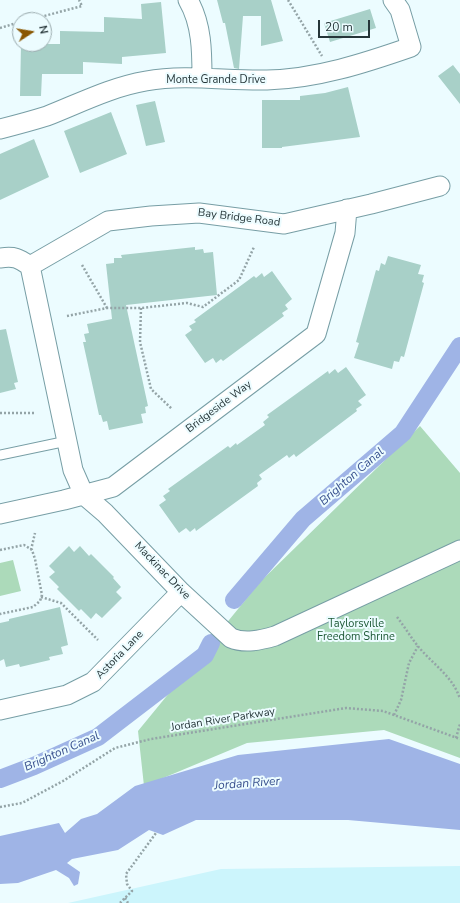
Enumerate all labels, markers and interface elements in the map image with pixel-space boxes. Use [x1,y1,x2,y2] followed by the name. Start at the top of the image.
[12,12,52,52] north arrow
[320,12,372,38] scale bar
[325,19,353,35] text: 20 m
[35,24,51,35] text: N
[166,73,266,87] street label: Monte Grande Drive
[197,206,281,230] street label: Bay Bridge Road
[184,378,254,436] street label: Bridgeside Way
[317,445,387,509] water label: Brighton Canal
[131,540,193,602] street label: Mackinac Drive
[317,617,395,643] park label: Taylorsville Freedom Shrine
[94,628,146,682] street label: Astoria Lane
[170,705,276,735] street label: Jordan River Parkway
[22,729,102,775] water label: Brighton Canal
[214,775,280,793] water label: Jordan River

